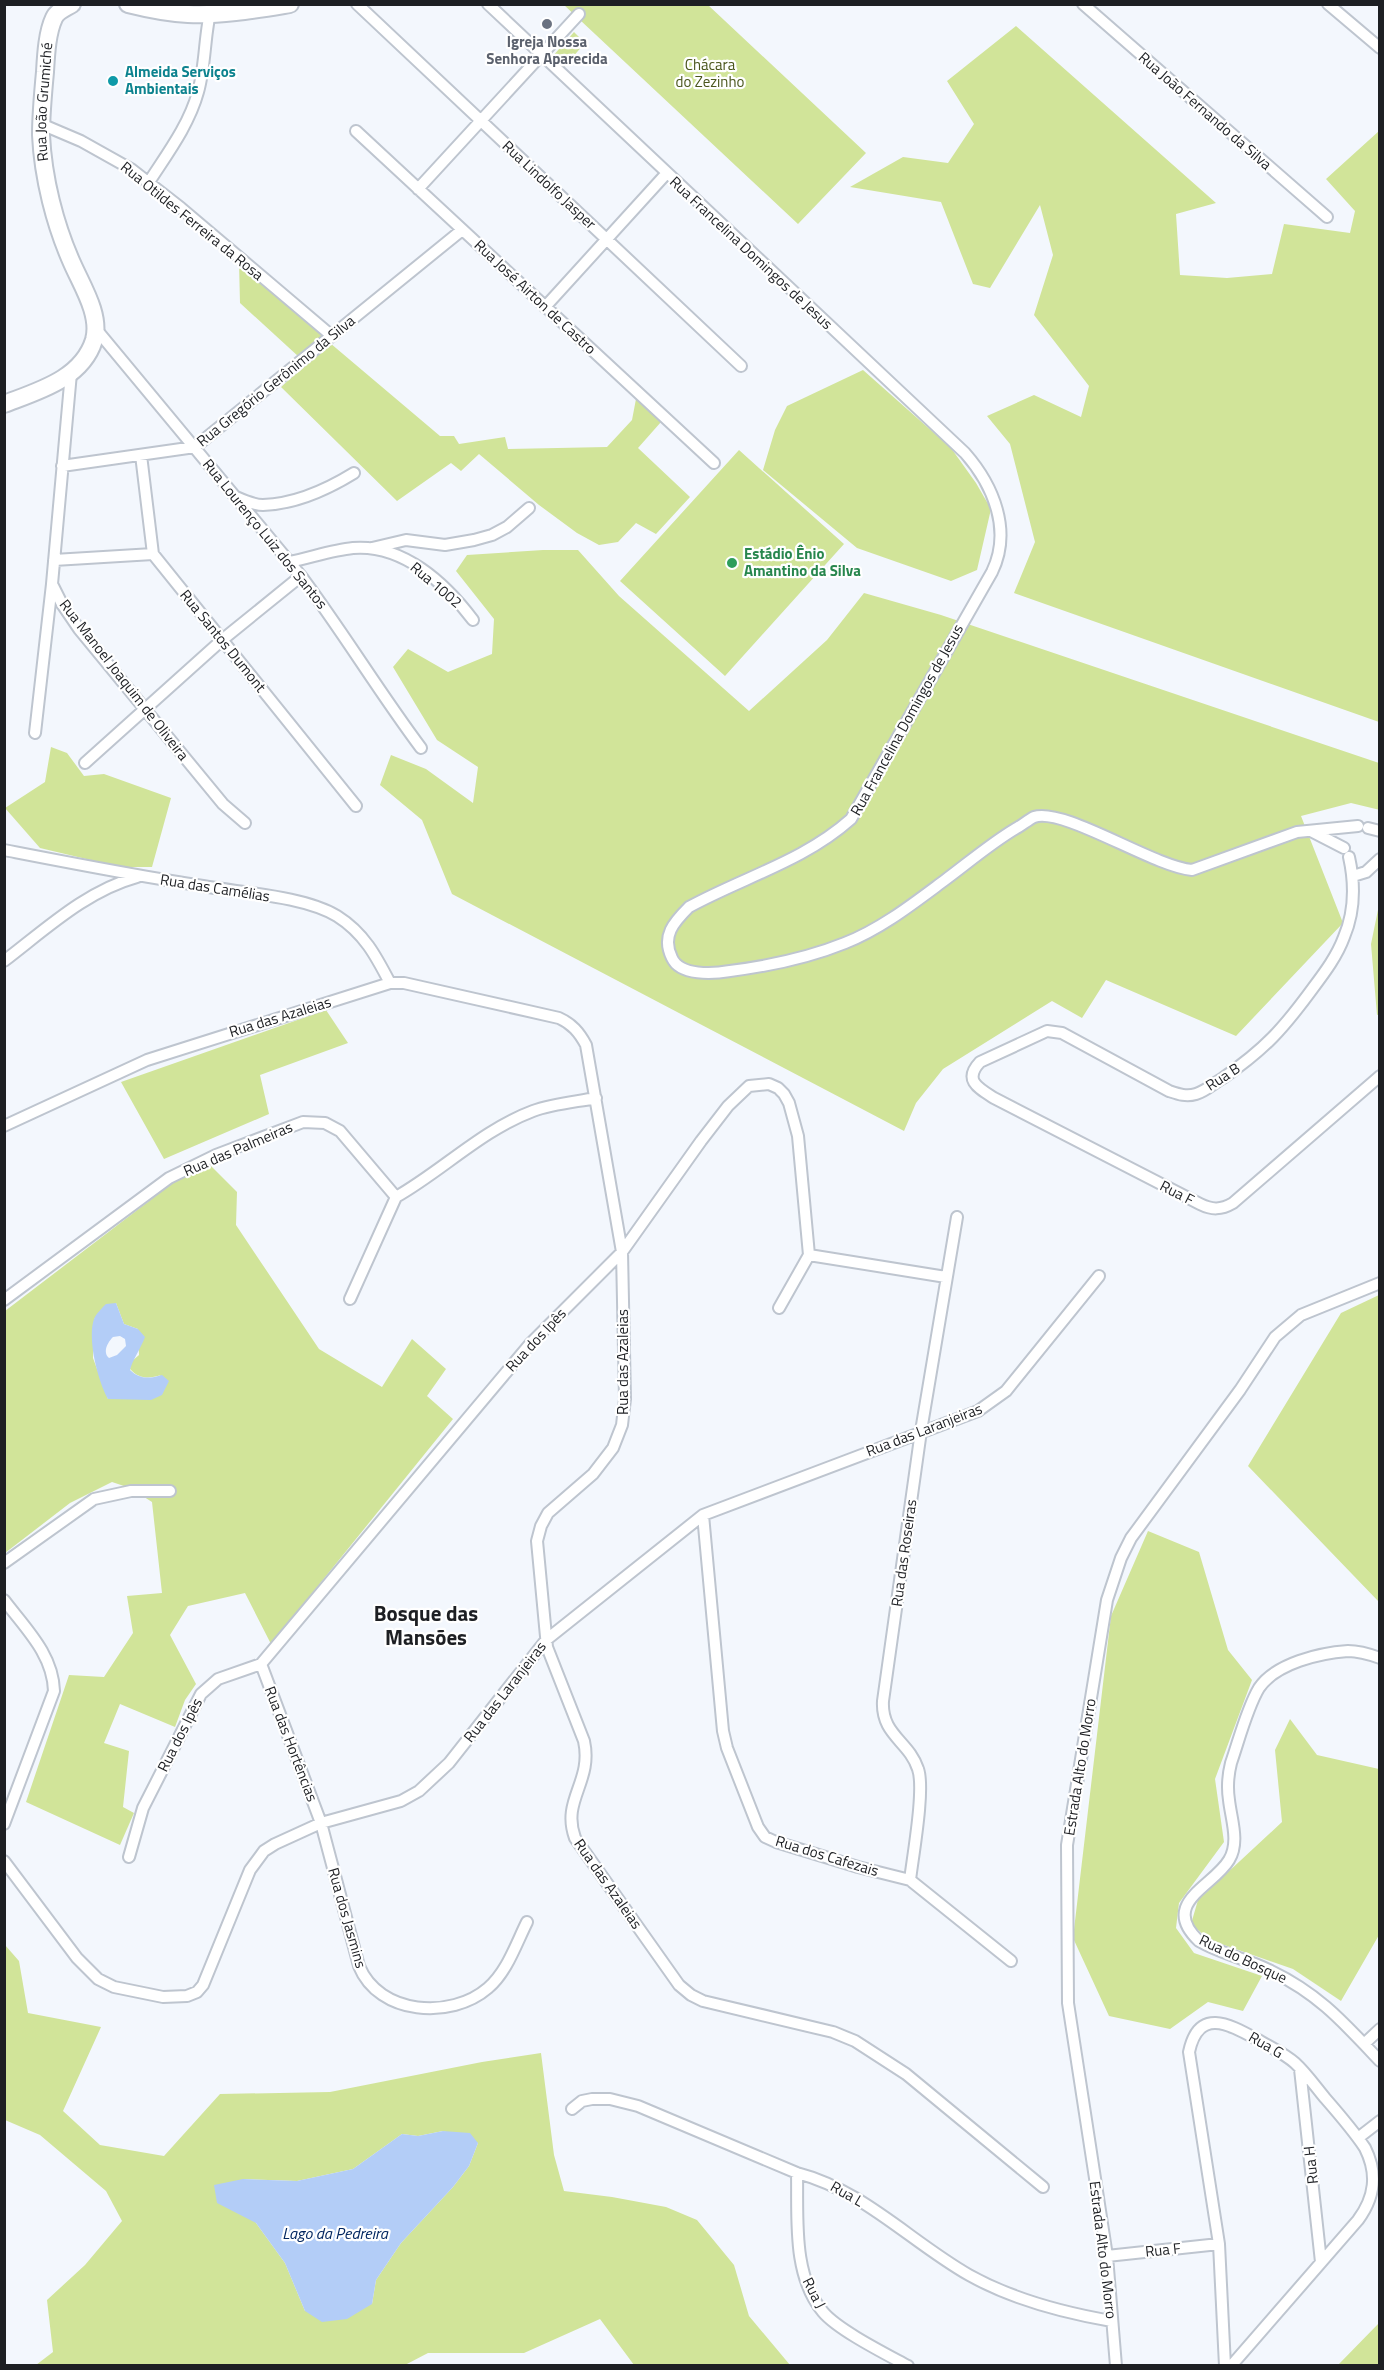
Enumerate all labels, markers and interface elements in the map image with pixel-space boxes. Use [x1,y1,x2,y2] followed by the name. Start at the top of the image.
[540,17,554,31] marker: Igreja Nossa Senhora Aparecida
[486,30,608,70] place label: Igreja Nossa Senhora Aparecida
[29,41,58,163] street label: Rua João Grumiché
[1134,46,1278,175] street label: Rua João Fernando da Silva
[676,53,744,93] park label: Chácara do Zezinho
[125,60,236,100] place label: Almeida Serviços Ambientais
[106,74,120,88] marker: Almeida Serviços Ambientais
[497,135,602,234] street label: Rua Lindolfo Jasper
[116,156,269,286] street label: Rua Otildes Ferreira da Rosa
[665,171,838,335] street label: Rua Francelina Domingos de Jesus
[469,234,602,360] street label: Rua José Airton de Castro
[191,309,360,452] street label: Rua Gregório Gerônimo da Silva
[197,453,333,614] street label: Rua Lourenço Luiz dos Santos
[744,542,861,582] place label: Estádio Ênio Amantino da Silva
[405,556,467,613] street label: Rua 1002
[725,556,739,570] marker: Estádio Ênio Amantino da Silva
[175,584,273,698] street label: Rua Santos Dumont
[54,594,195,766] street label: Rua Manoel Joaquim de Oliveira
[844,620,969,820] street label: Rua Francelina Domingos de Jesus
[159,867,272,908] street label: Rua das Camélias
[226,990,334,1043] street label: Rua das Azaleias
[1201,1057,1245,1096] street label: Rua B
[180,1115,296,1182] street label: Rua das Palmeiras
[1156,1174,1199,1211] street label: Rua F
[500,1302,571,1377] street label: Rua dos Ipês
[611,1309,634,1415] street label: Rua das Azaleias
[862,1397,985,1462] street label: Rua das Laranjeiras
[885,1498,922,1608] street label: Rua das Roseiras
[374,1597,478,1653] district label: Bosque das Mansões
[458,1636,552,1747] street label: Rua das Laranjeiras
[259,1683,324,1805] street label: Rua das Hortências
[151,1694,208,1776] street label: Rua dos Ipês
[1057,1697,1102,1837] street label: Estrada Alto do Morro
[773,1829,882,1882] street label: Rua dos Cafezais
[569,1834,648,1934] street label: Rua das Azaleias
[322,1865,373,1971] street label: Rua dos Jasmins
[1195,1928,1291,1989] street label: Rua do Bosque
[1244,2025,1288,2064] street label: Rua G
[1297,2145,1324,2185] street label: Rua H
[826,2175,868,2212] street label: Rua L
[1084,2180,1123,2320] street label: Estrada Alto do Morro
[282,2221,389,2245] water label: Lago da Pedreira
[1144,2236,1182,2263] street label: Rua F
[797,2273,832,2312] street label: Rua J

